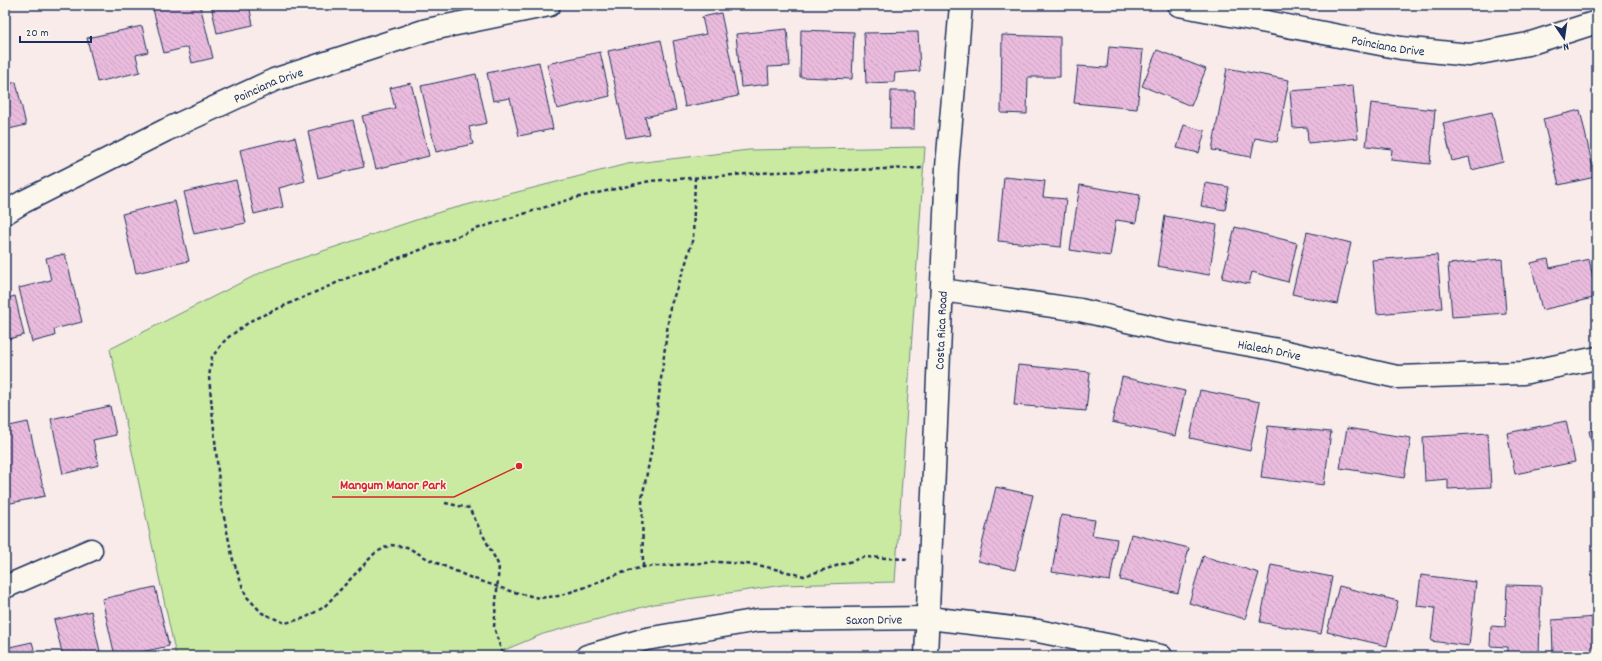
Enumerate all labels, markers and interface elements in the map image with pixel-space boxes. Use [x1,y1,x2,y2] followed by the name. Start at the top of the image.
[20,18,91,44] scale bar
[1544,18,1584,58] north arrow
[26,25,49,42] text: 20 m
[1349,32,1426,62] street label: Poinciana Drive
[1561,37,1570,54] text: N
[231,64,306,109] street label: Poinciana Drive
[931,291,954,370] street label: Costa Rica Road
[1236,336,1303,367] street label: Hialeah Drive
[332,471,454,497] callout: Mangum Manor Park
[340,476,446,496] text: Mangum Manor Park
[846,611,903,631] street label: Saxon Drive

